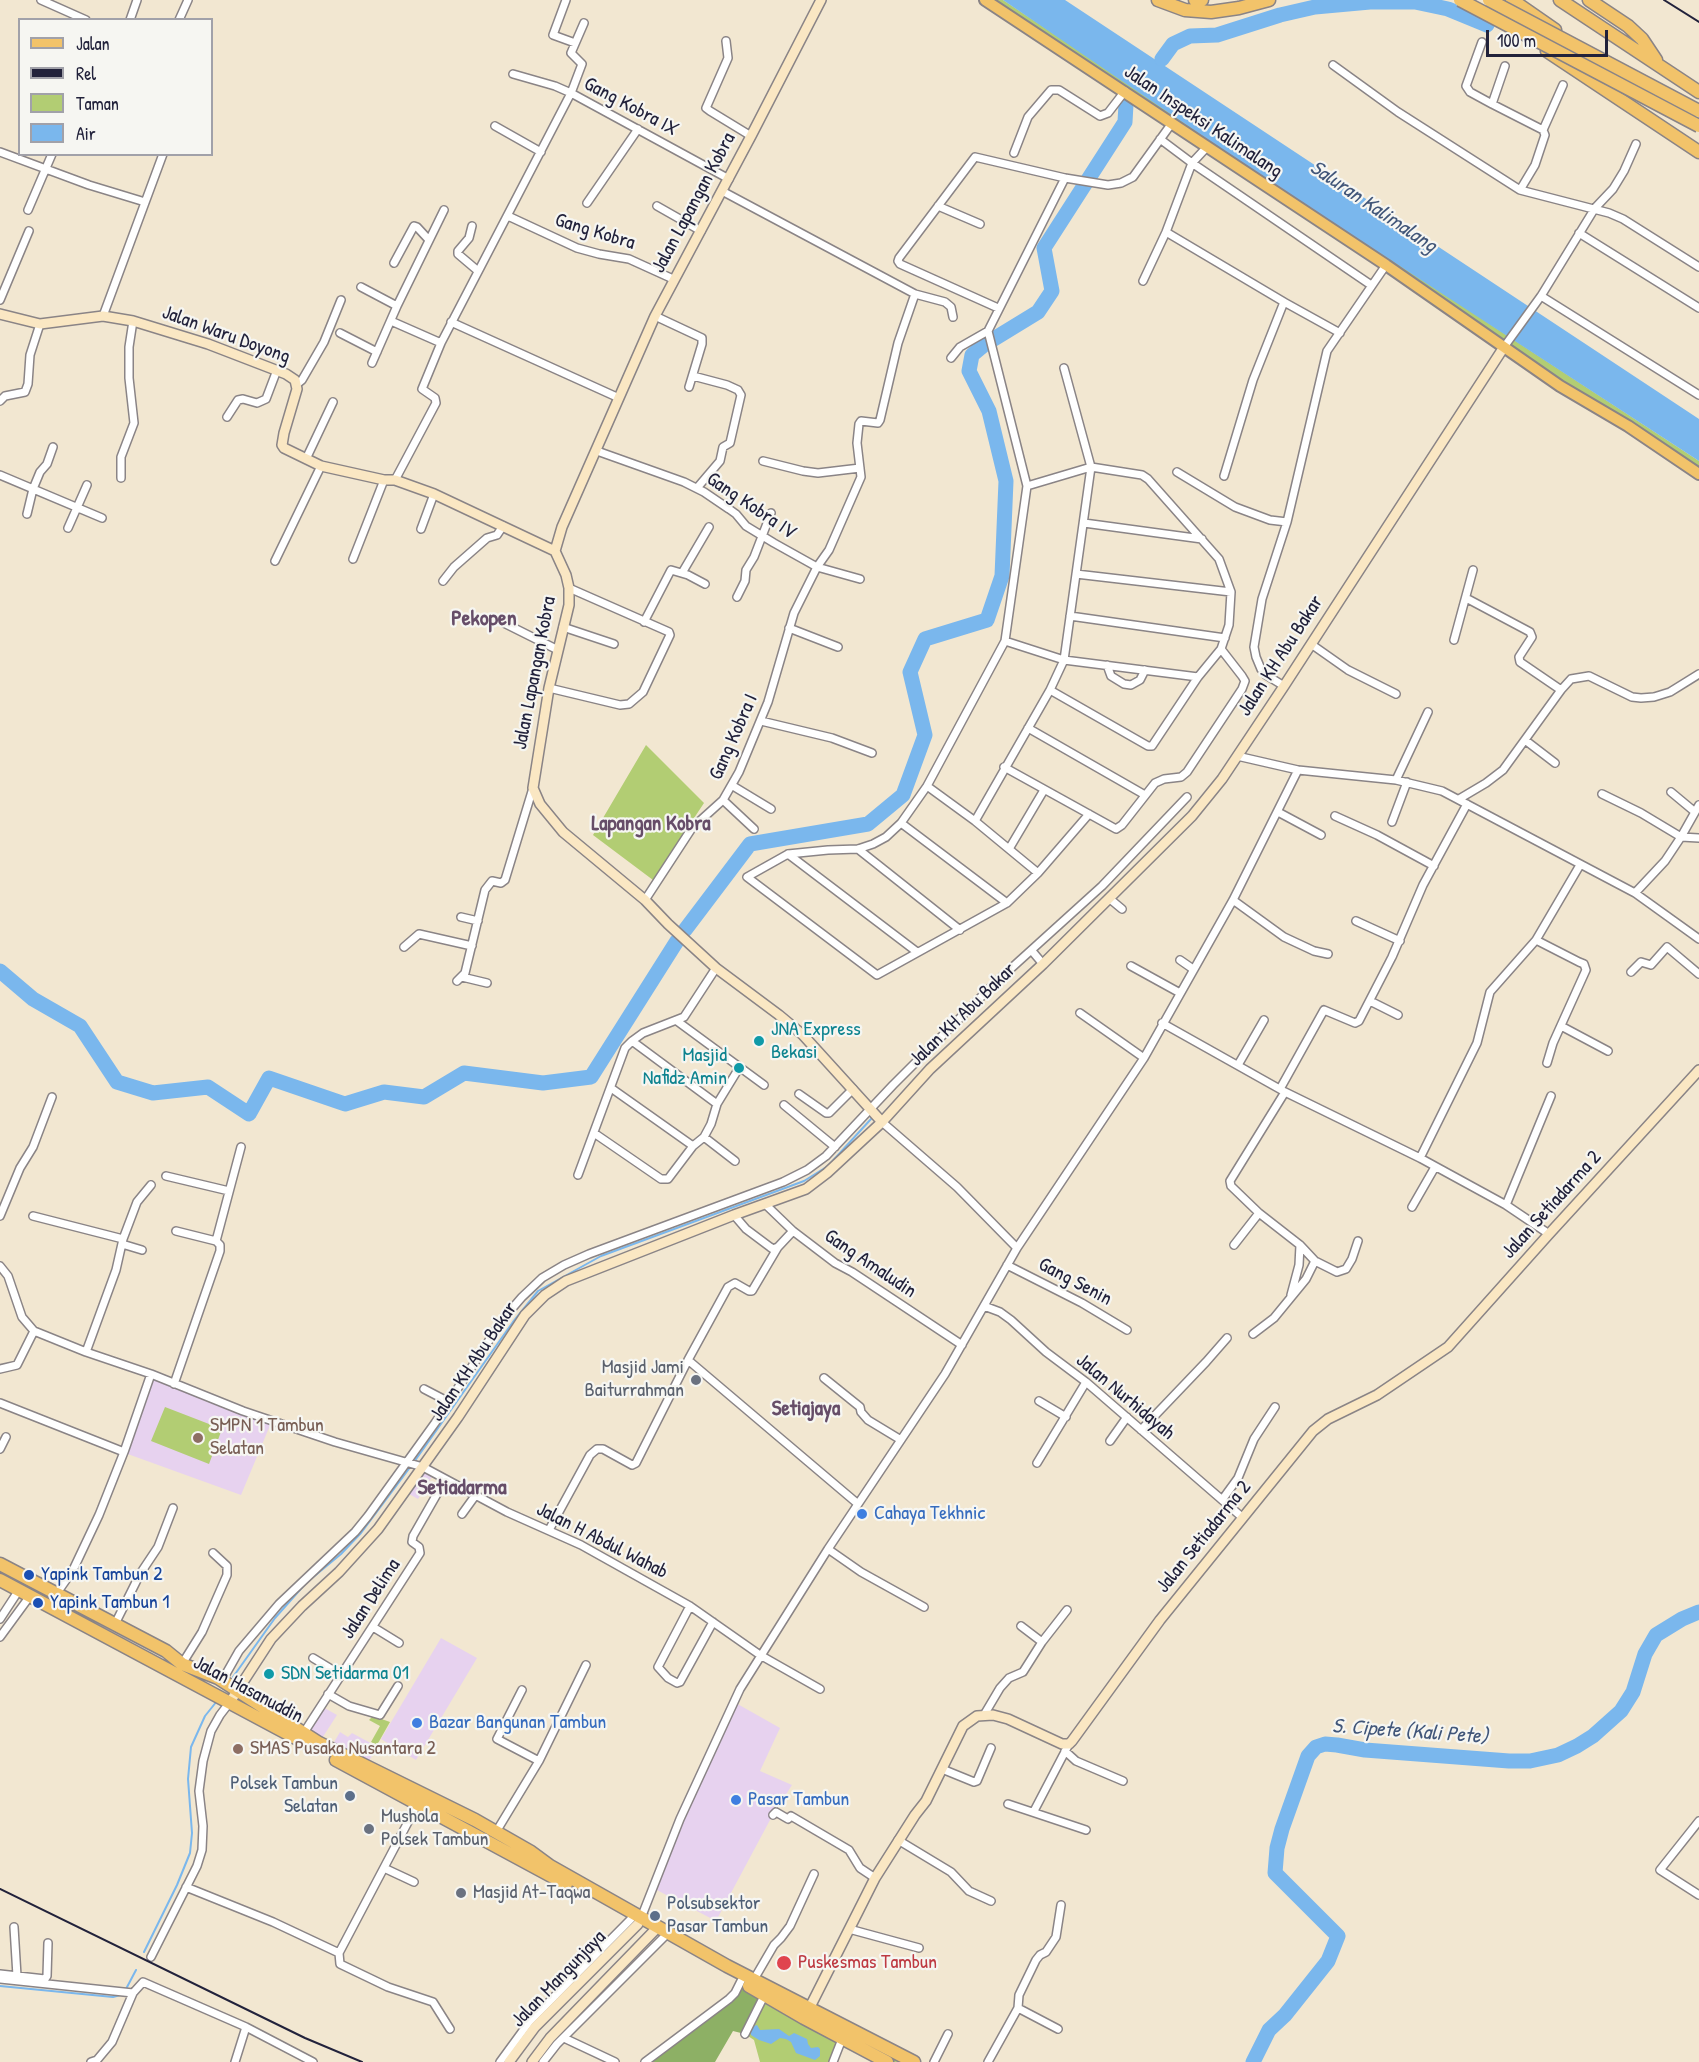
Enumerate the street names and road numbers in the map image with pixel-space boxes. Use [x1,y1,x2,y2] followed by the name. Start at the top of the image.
[1119,60,1287,184] street label: Jalan Inspeksi Kalimalang
[580,72,682,142] street label: Gang Kobra IX
[647,129,741,277] street label: Jalan Lapangan Kobra
[552,208,638,256] street label: Gang Kobra
[159,301,293,369] street label: Jalan Waru Doyong
[702,467,800,545] street label: Gang Kobra IV
[1233,591,1329,721] street label: Jalan KH Abu Bakar
[508,594,562,752] street label: Jalan Lapangan Kobra
[704,690,764,784] street label: Gang Kobra I
[905,958,1021,1072] street label: Jalan KH Abu Bakar
[1497,1146,1607,1264] street label: Jalan Setiadarma 2
[819,1224,921,1304] street label: Gang Amaludin
[1034,1253,1116,1311] street label: Gang Senin
[425,1298,523,1426] street label: Jalan KH Abu Bakar
[1071,1349,1179,1445] street label: Jalan Nurhidayah
[1152,1476,1256,1598] street label: Jalan Setiadarma 2
[532,1498,672,1584] street label: Jalan H Abdul Wahab
[336,1554,406,1644] street label: Jalan Delima
[189,1651,307,1729] street label: Jalan Hasanuddin
[507,1925,611,2033] street label: Jalan Mangunjaya

